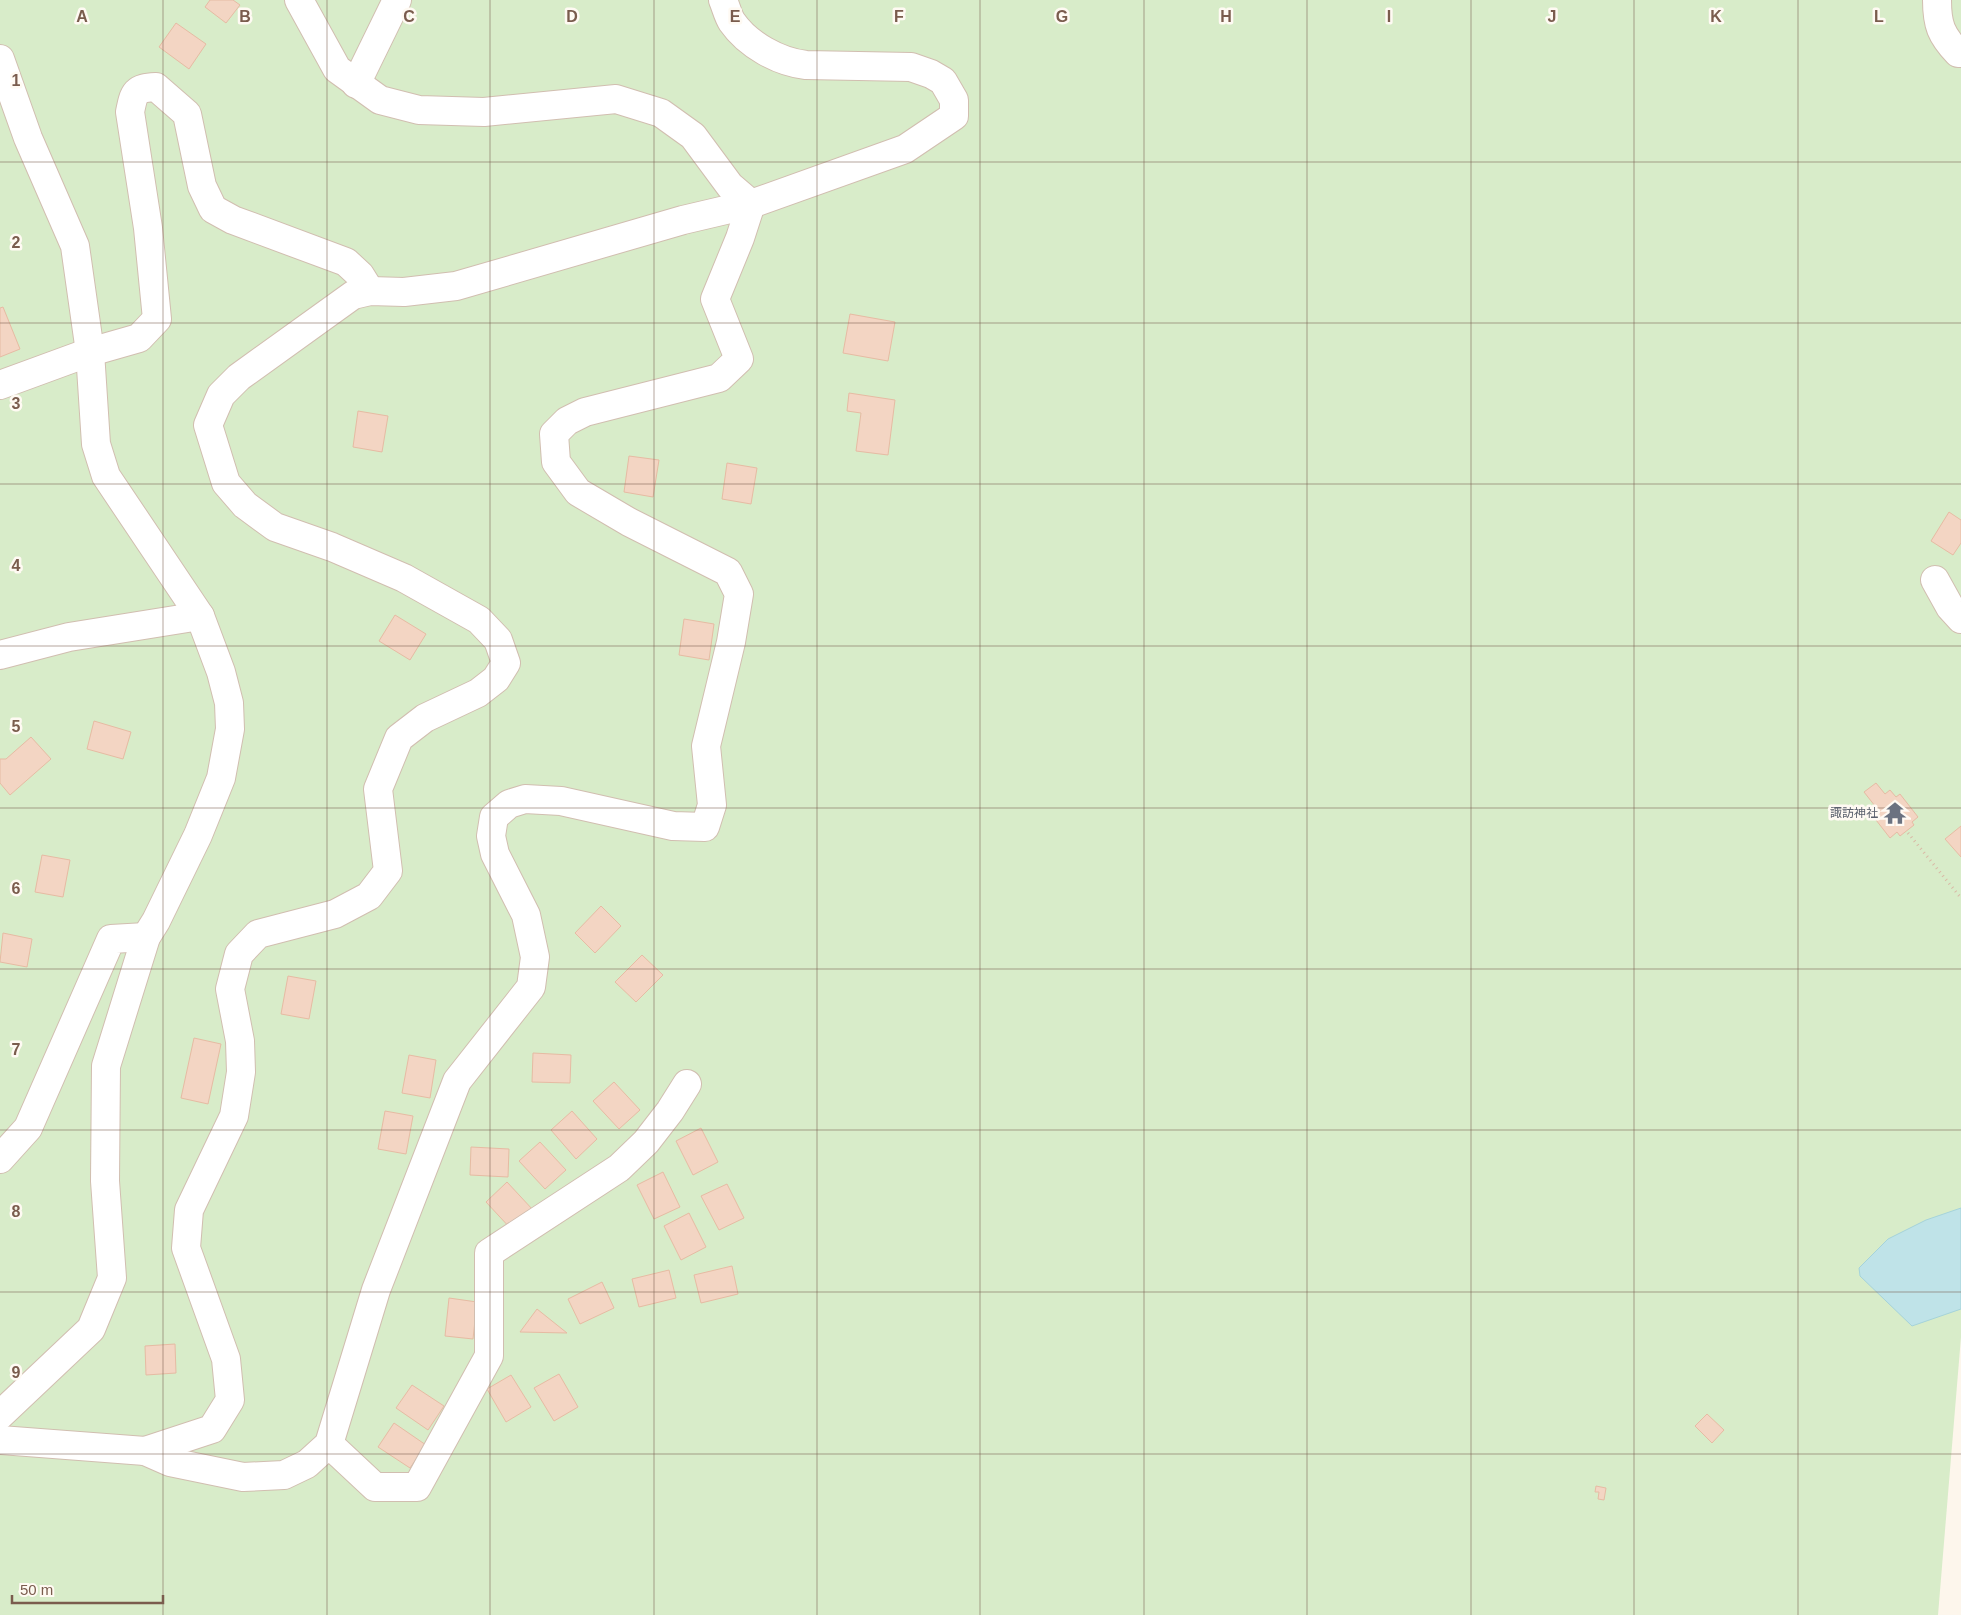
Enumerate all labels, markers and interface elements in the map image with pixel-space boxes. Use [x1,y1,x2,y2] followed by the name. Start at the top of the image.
[76,8,88,25] text: A
[239,8,251,25] text: B
[403,8,415,25] text: C
[566,8,578,25] text: D
[730,8,741,25] text: E
[894,8,904,25] text: F
[1056,8,1068,25] text: G
[1220,8,1232,25] text: H
[1387,8,1391,25] text: I
[1548,8,1556,25] text: J
[1710,8,1722,25] text: K
[1874,8,1884,25] text: L
[12,72,21,89] text: 1
[12,234,21,251] text: 2
[12,395,21,412] text: 3
[12,557,21,574] text: 4
[12,718,21,735] text: 5
[1882,800,1908,826] temple icon: 諏訪神社
[1830,806,1878,820] place label: 諏訪神社
[12,880,21,897] text: 6
[12,1041,21,1058] text: 7
[12,1203,21,1220] text: 8
[12,1364,21,1381] text: 9
[12,1572,164,1604] scale bar
[20,1581,53,1598] text: 50 m

